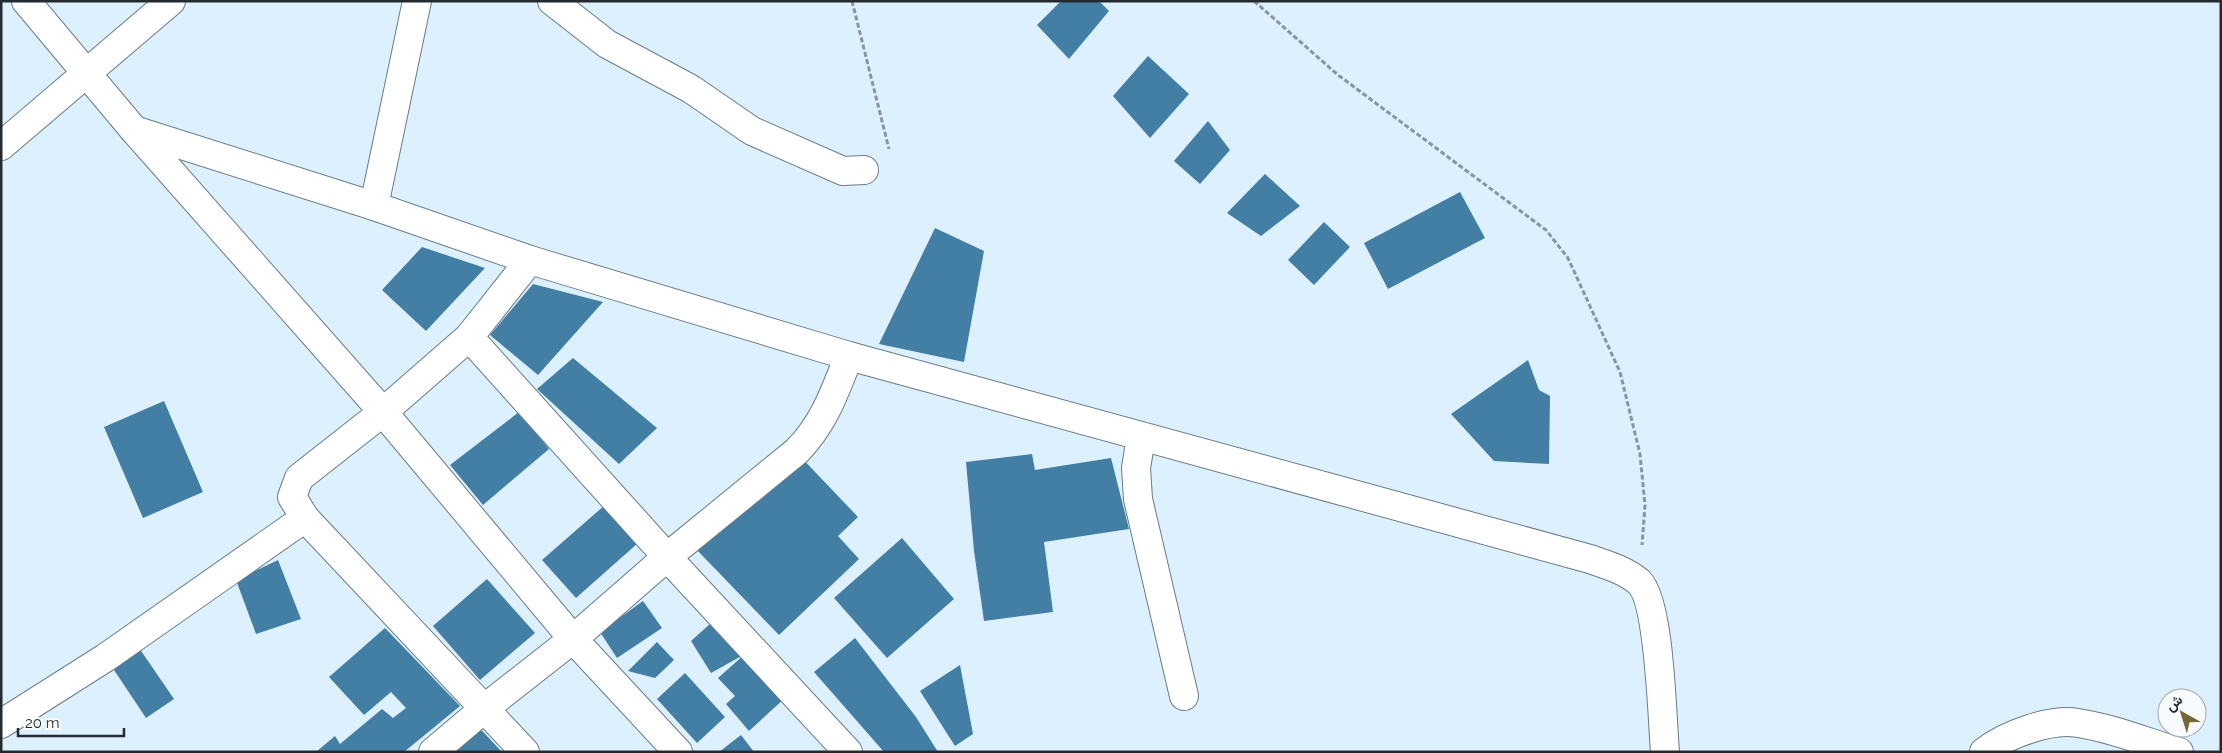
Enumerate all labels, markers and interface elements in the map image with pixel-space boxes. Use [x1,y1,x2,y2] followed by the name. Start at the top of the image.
[2157,688,2207,738] north arrow
[2162,691,2186,715] text: ش
[18,706,124,738] scale bar
[25,714,60,732] text: 20 m

